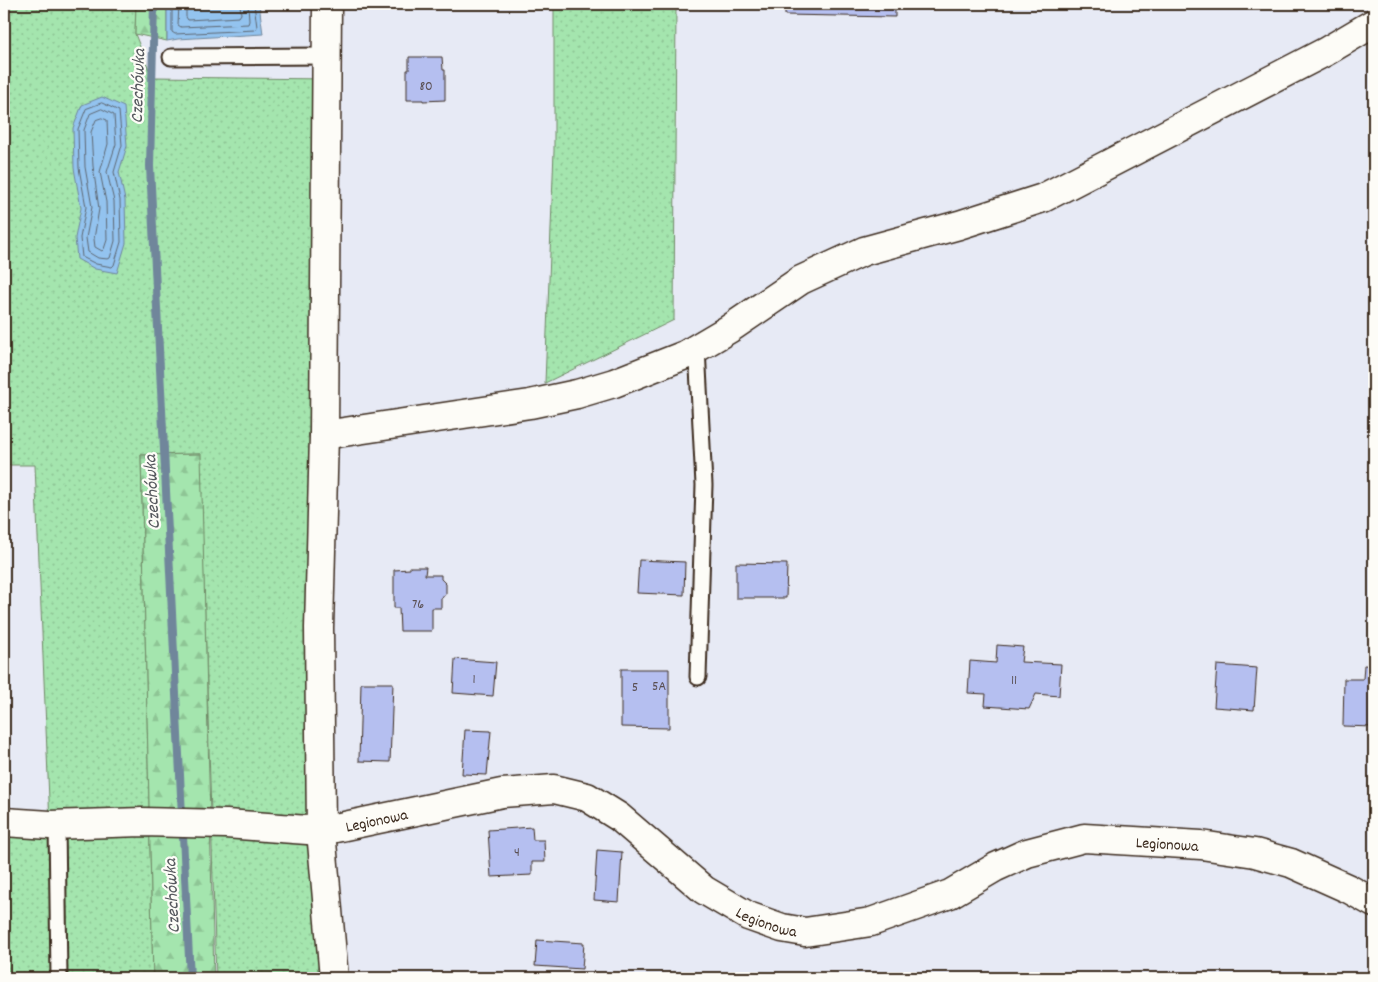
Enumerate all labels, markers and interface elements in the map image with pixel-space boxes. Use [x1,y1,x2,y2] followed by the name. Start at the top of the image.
[126,47,153,124] water label: Czechówka
[419,77,433,97] house number: 80
[139,452,168,530] water label: Czechówka
[412,595,424,615] house number: 76
[472,670,476,690] house number: 1
[1011,671,1017,691] house number: 11
[652,677,666,697] house number: 5A
[632,678,638,698] house number: 5
[344,804,411,840] street label: Legionowa
[1135,832,1200,859] street label: Legionowa
[514,843,520,863] house number: 4
[159,856,188,934] water label: Czechówka
[731,902,799,944] street label: Legionowa

